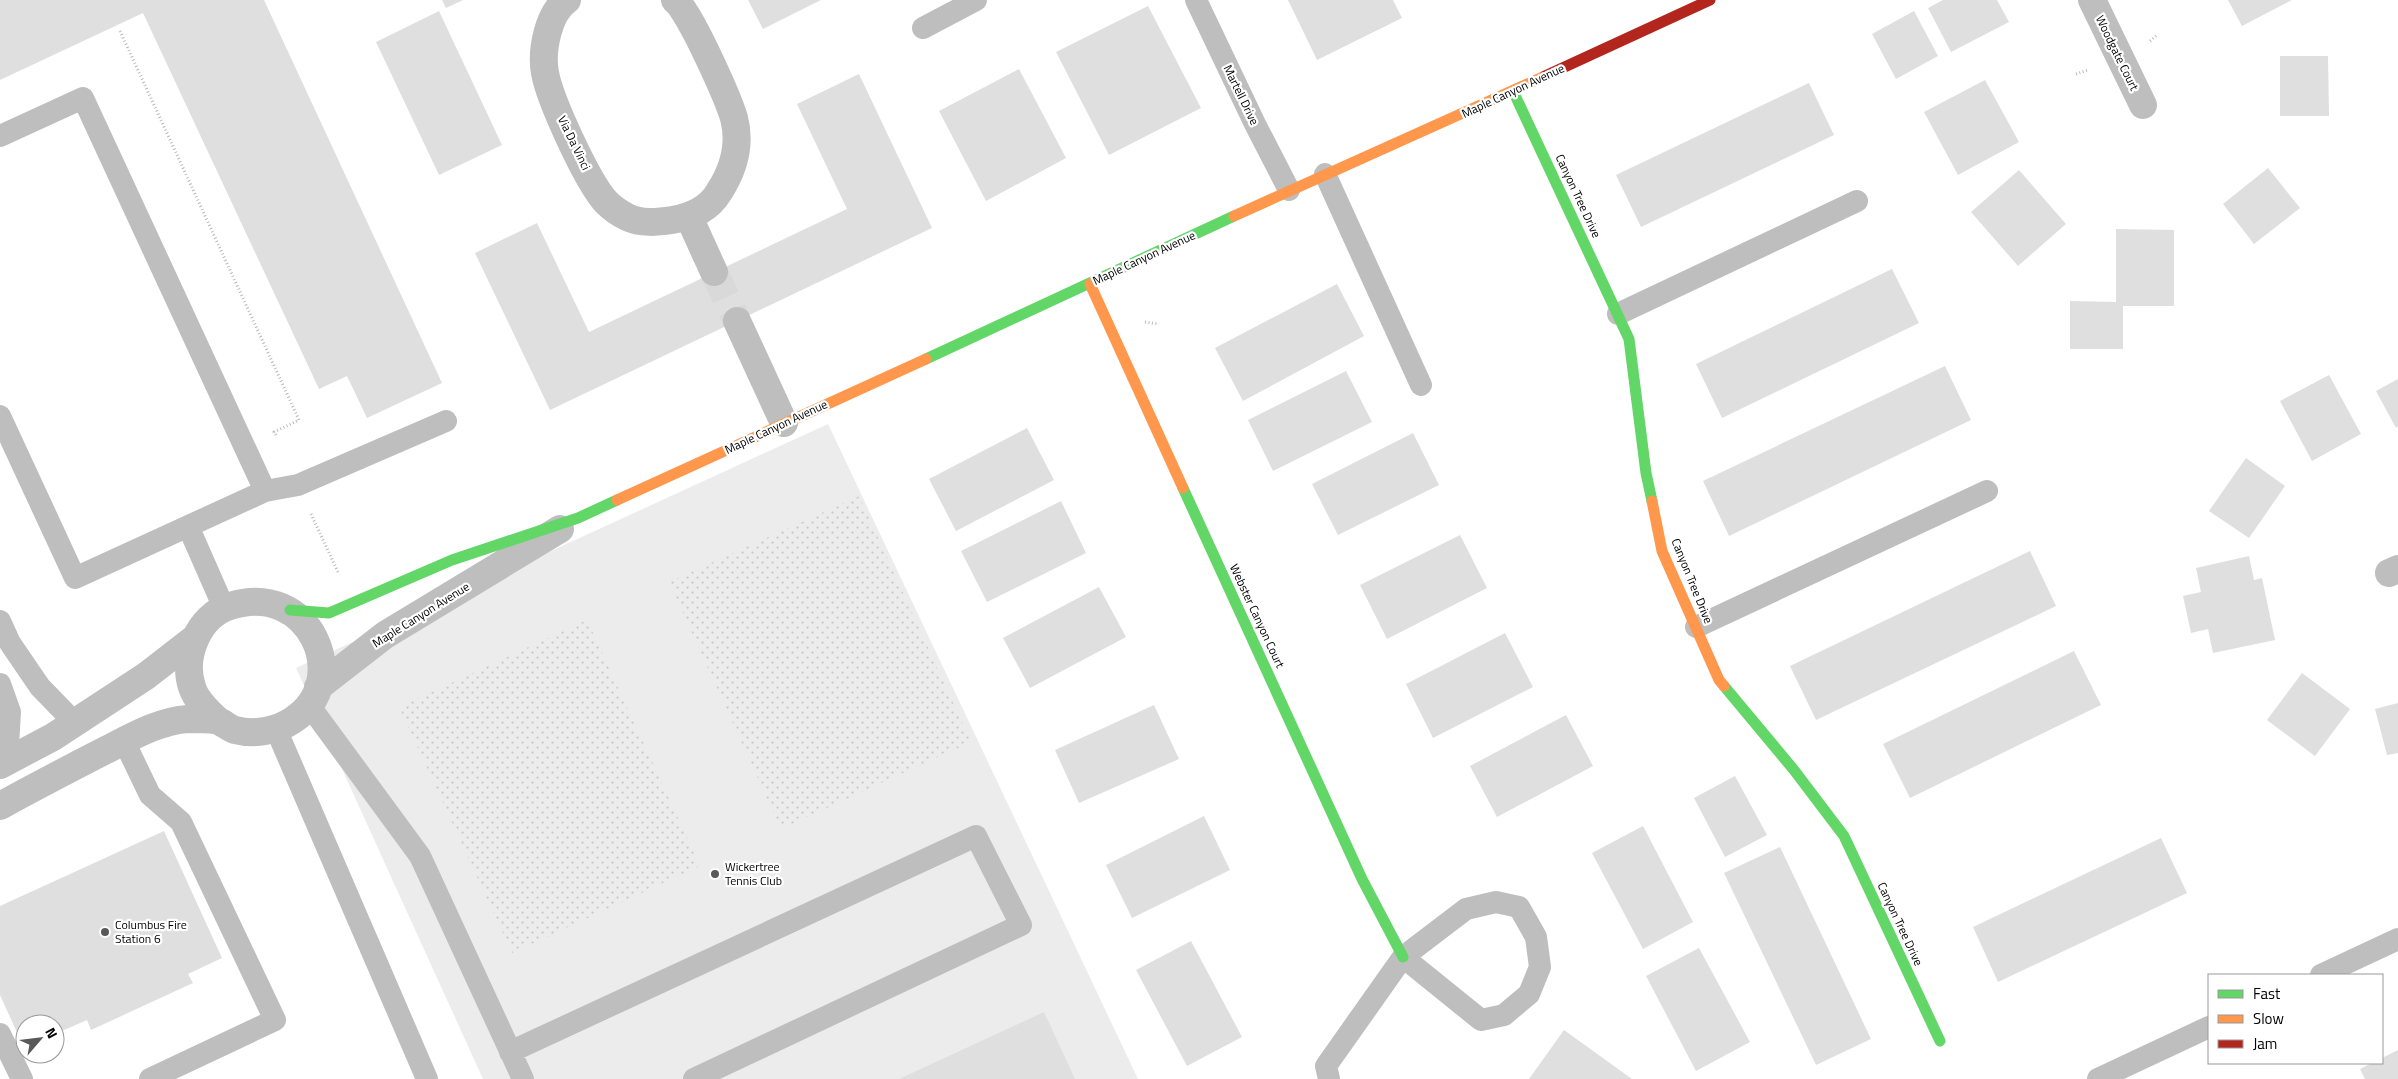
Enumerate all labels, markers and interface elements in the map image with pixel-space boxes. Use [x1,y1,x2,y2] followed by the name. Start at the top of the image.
[2091,12,2144,94] street label: Woodgate Court
[1458,58,1567,123] street label: Maple Canyon Avenue
[1219,61,1264,128] street label: Martell Drive
[553,112,596,173] street label: Via Da Vinci
[1551,151,1606,241] street label: Canyon Tree Drive
[1089,225,1198,290] street label: Maple Canyon Avenue
[721,394,830,459] street label: Maple Canyon Avenue
[1667,535,1718,626] street label: Canyon Tree Drive
[1225,561,1290,672] street label: Webster Canyon Court
[368,577,473,652] street label: Maple Canyon Avenue
[725,857,782,890] place label: Wickertree Tennis Club
[709,868,721,880] marker: Wickertree Tennis Club
[1873,879,1928,969] street label: Canyon Tree Drive
[115,915,187,948] place label: Columbus Fire Station 6
[99,926,111,938] marker: Columbus Fire Station 6
[2208,974,2383,1064] legend
[2253,982,2281,1005] text: Fast
[2253,1007,2284,1030] text: Slow
[15,1014,65,1064] north arrow
[40,1023,63,1042] text: N
[2253,1032,2277,1055] text: Jam

